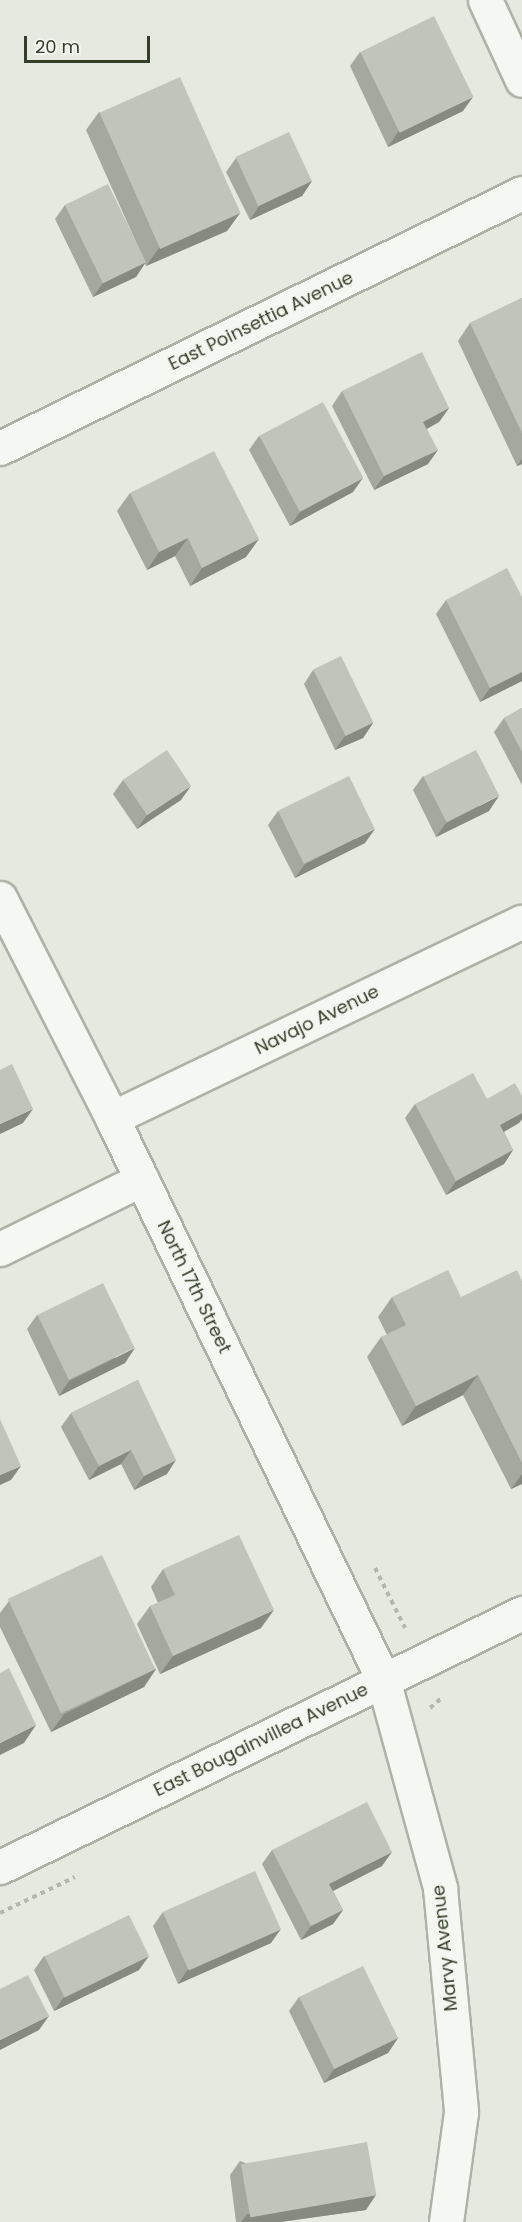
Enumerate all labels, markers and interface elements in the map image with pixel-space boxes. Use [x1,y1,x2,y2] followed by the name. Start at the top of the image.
[27,24,153,62] scale bar
[35,34,80,59] text: 20 m
[165,267,357,375] street label: East Poinsettia Avenue
[251,981,383,1059] street label: Navajo Avenue
[153,1217,235,1357] street label: North 17th Street
[150,1679,372,1801] street label: East Bougainvillea Avenue
[428,1884,462,2012] street label: Marvy Avenue

